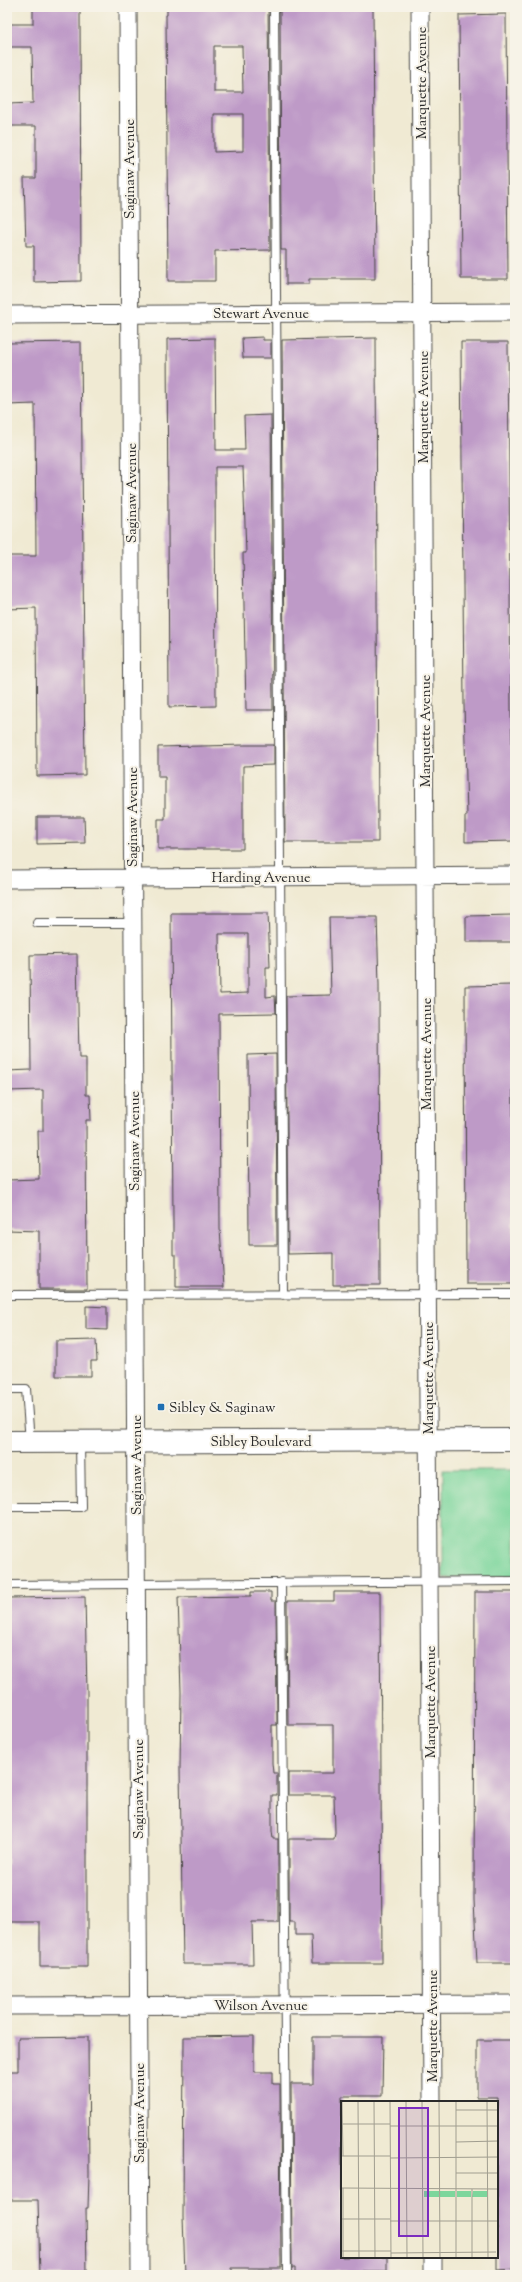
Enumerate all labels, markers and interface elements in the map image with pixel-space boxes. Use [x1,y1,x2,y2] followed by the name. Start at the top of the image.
[413,27,433,139] street label: Marquette Avenue
[121,119,141,219] street label: Saginaw Avenue
[213,305,309,325] street label: Stewart Avenue
[415,351,435,463] street label: Marquette Avenue
[123,443,143,543] street label: Saginaw Avenue
[417,675,437,787] street label: Marquette Avenue
[124,767,144,867] street label: Saginaw Avenue
[211,869,311,889] street label: Harding Avenue
[418,998,438,1110] street label: Marquette Avenue
[126,1091,146,1191] street label: Saginaw Avenue
[420,1322,440,1434] street label: Marquette Avenue
[169,1399,276,1419] place label: Sibley & Saginaw
[156,1402,166,1412] marker: Sibley & Saginaw
[128,1415,148,1515] street label: Saginaw Avenue
[210,1433,312,1453] street label: Sibley Boulevard
[422,1646,442,1758] street label: Marquette Avenue
[130,1739,150,1839] street label: Saginaw Avenue
[424,1970,444,2082] street label: Marquette Avenue
[214,1997,308,2017] street label: Wilson Avenue
[131,2063,151,2163] street label: Saginaw Avenue
[341,2101,498,2258] inset map

